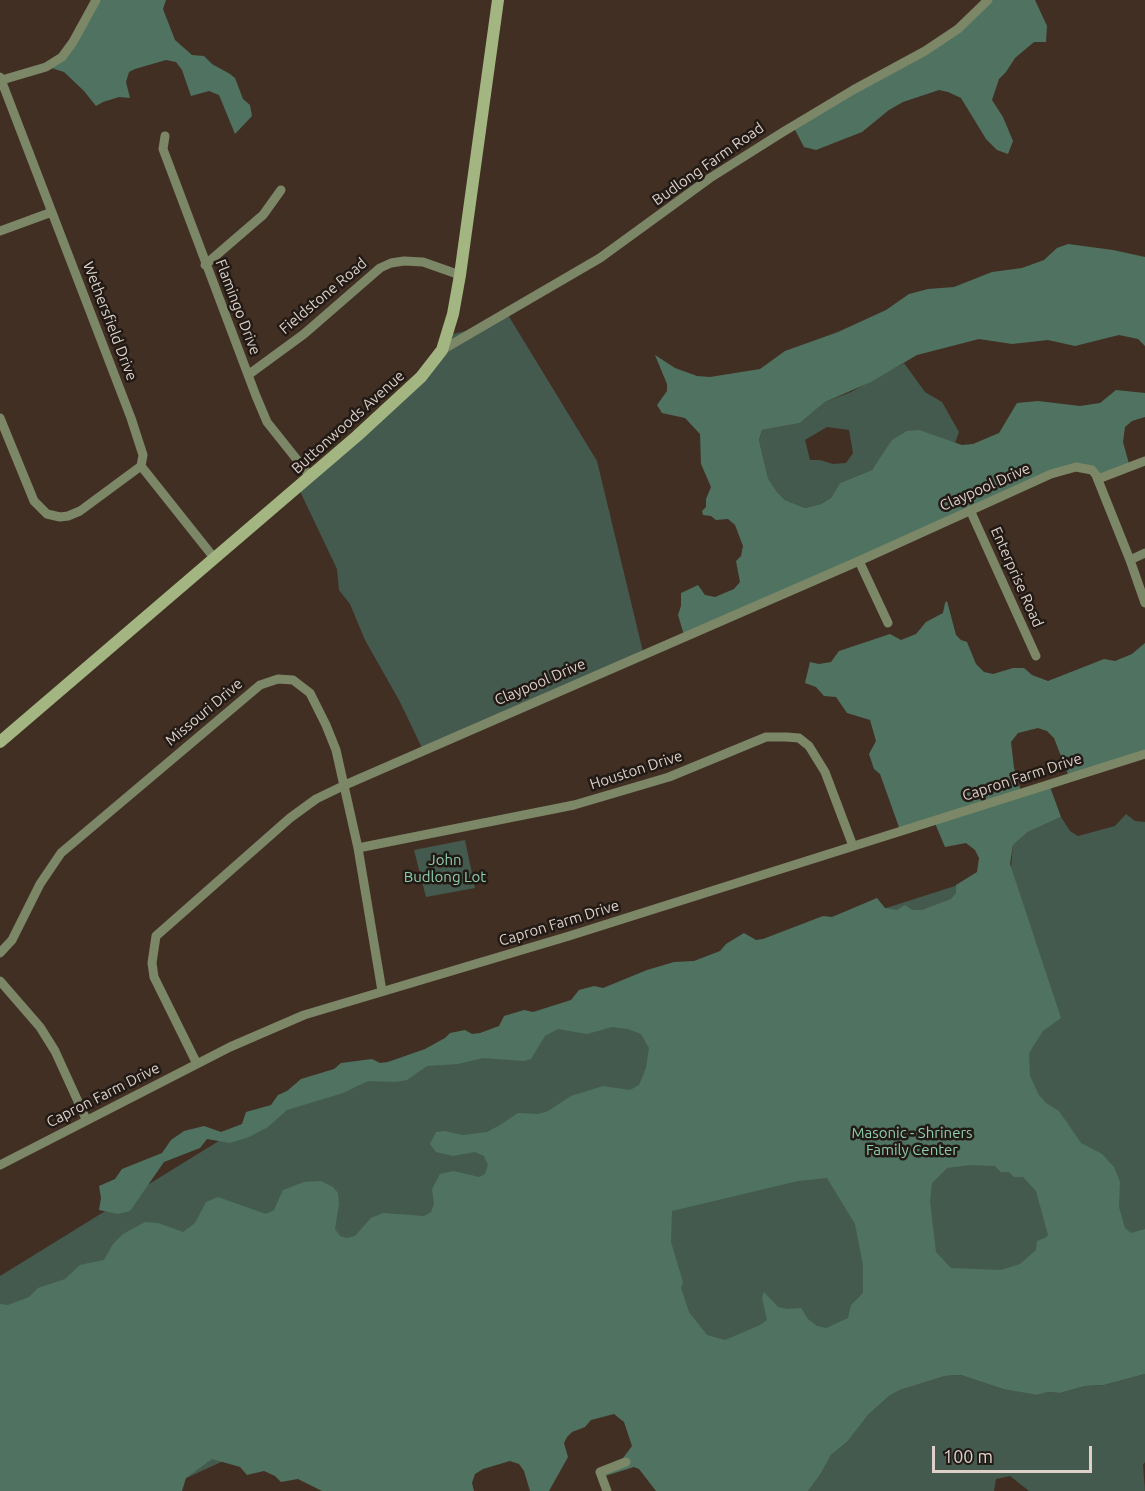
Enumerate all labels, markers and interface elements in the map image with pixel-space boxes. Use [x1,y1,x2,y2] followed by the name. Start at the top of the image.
[649,119,767,209] street label: Budlong Farm Road
[276,254,370,338] street label: Fieldstone Road
[211,257,265,357] street label: Flamingo Drive
[79,259,141,383] street label: Wethersfield Drive
[288,367,408,477] street label: Buttonwoods Avenue
[937,459,1033,515] street label: Claypool Drive
[987,524,1047,630] street label: Enterprise Road
[492,655,588,709] street label: Claypool Drive
[162,674,246,750] street label: Missouri Drive
[587,747,685,793] street label: Houston Drive
[960,749,1084,805] street label: Capron Farm Drive
[404,851,486,886] park label: John Budlong Lot
[497,896,621,950] street label: Capron Farm Drive
[43,1059,163,1131] street label: Capron Farm Drive
[851,1124,973,1159] park label: Masonic - Shriners Family Center
[935,1434,1096,1472] scale bar
[943,1446,993,1466] text: 100 m

